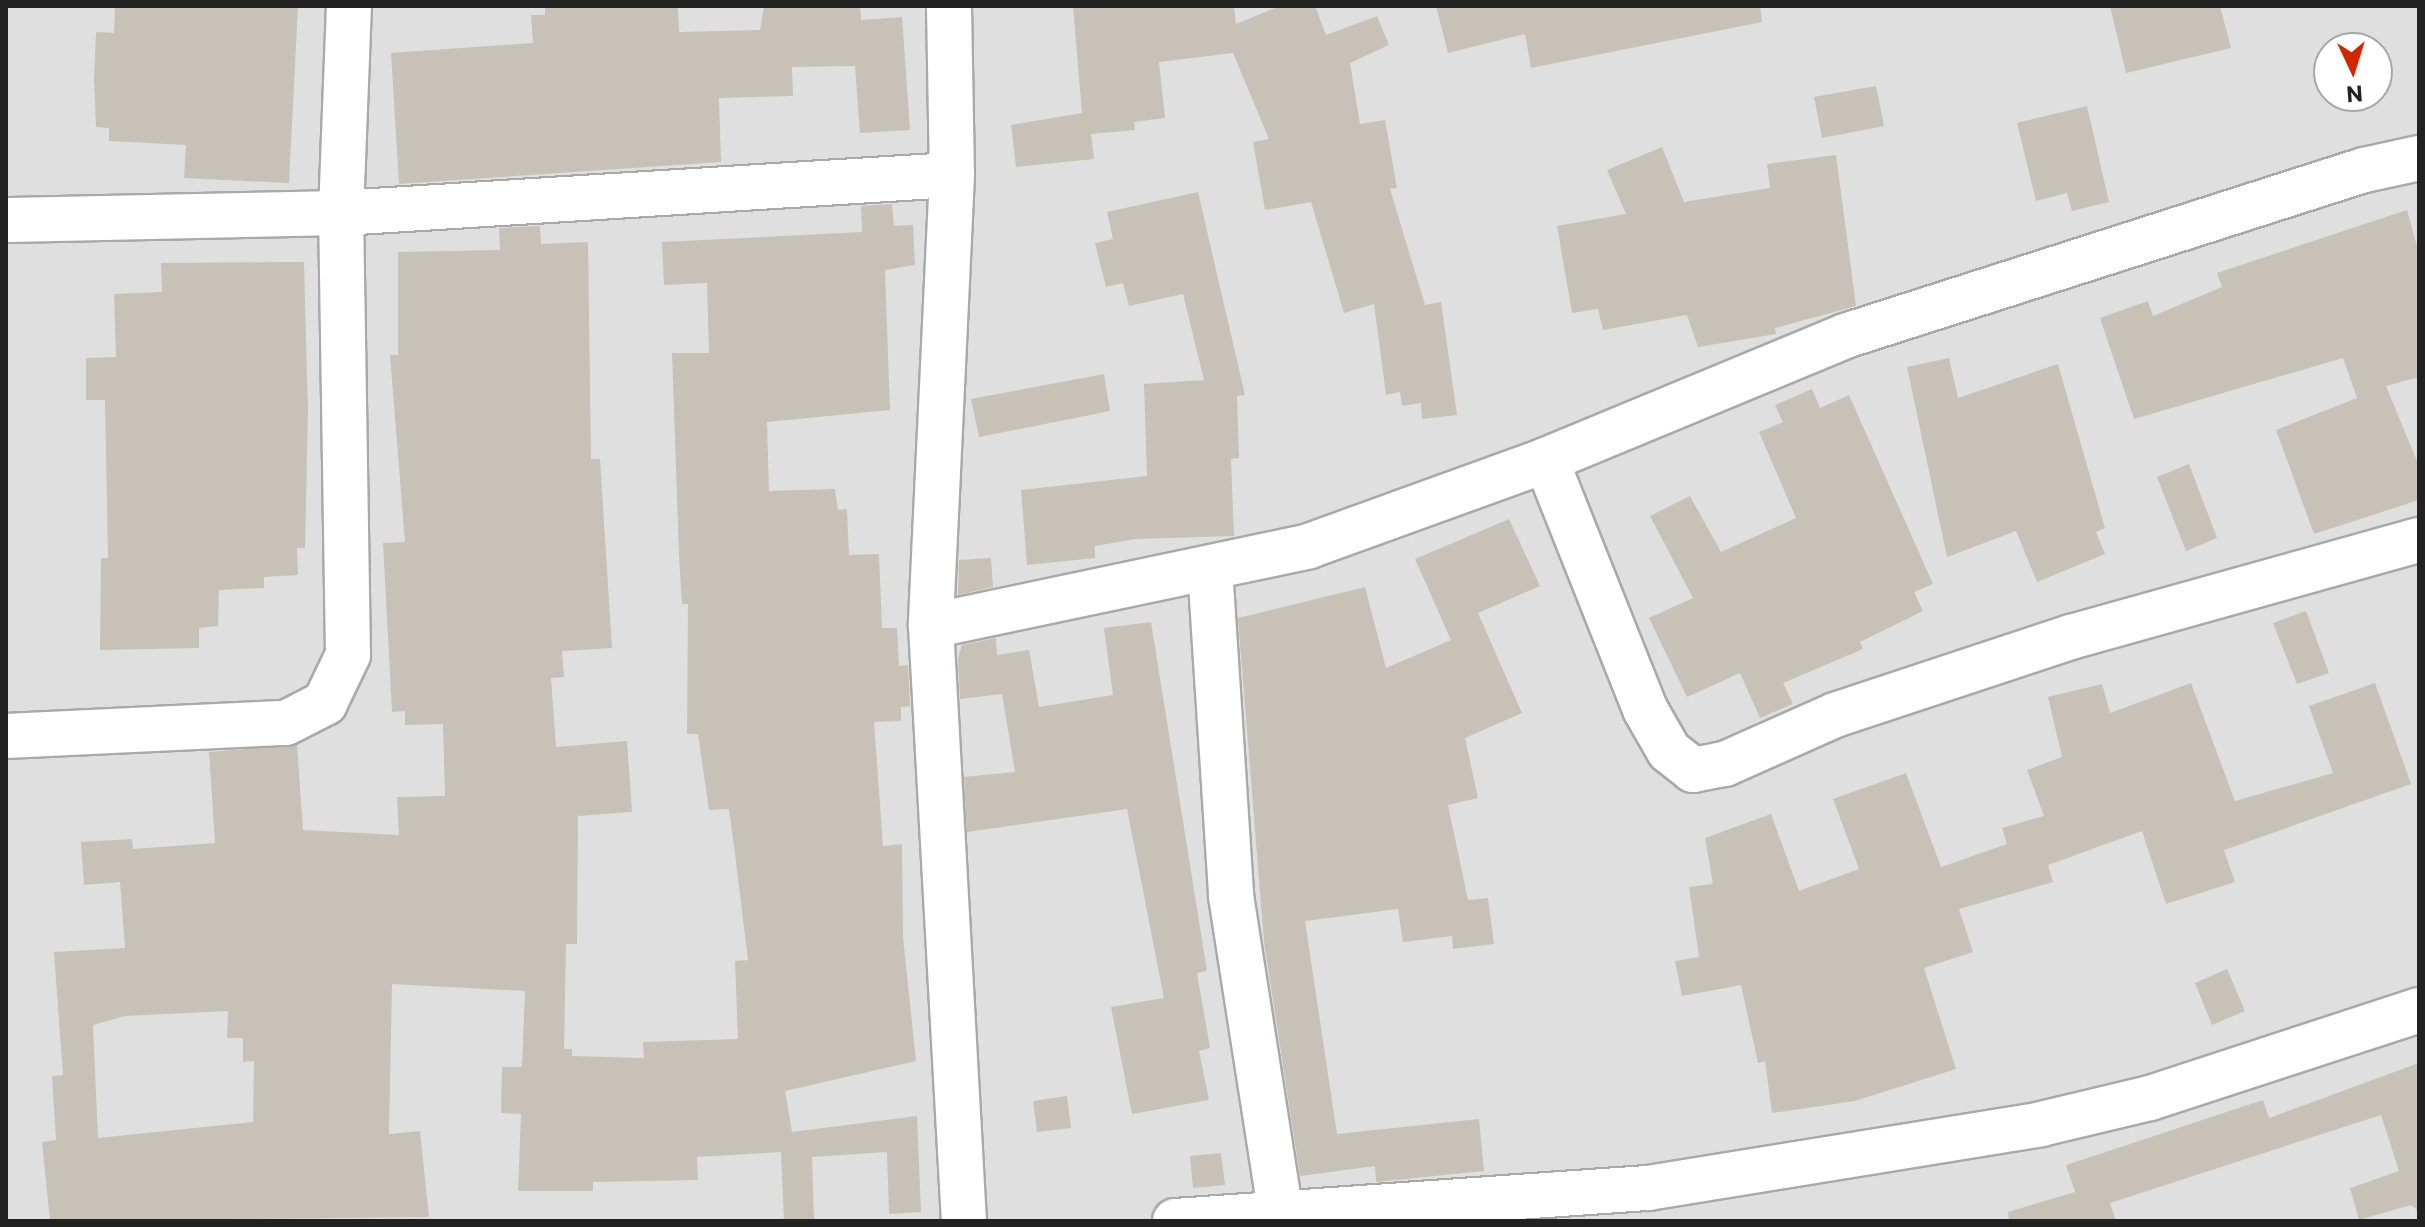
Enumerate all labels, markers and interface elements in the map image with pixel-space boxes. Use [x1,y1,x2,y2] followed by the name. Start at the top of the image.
[2313,32,2393,112] north arrow
[2345,80,2364,108] text: N

